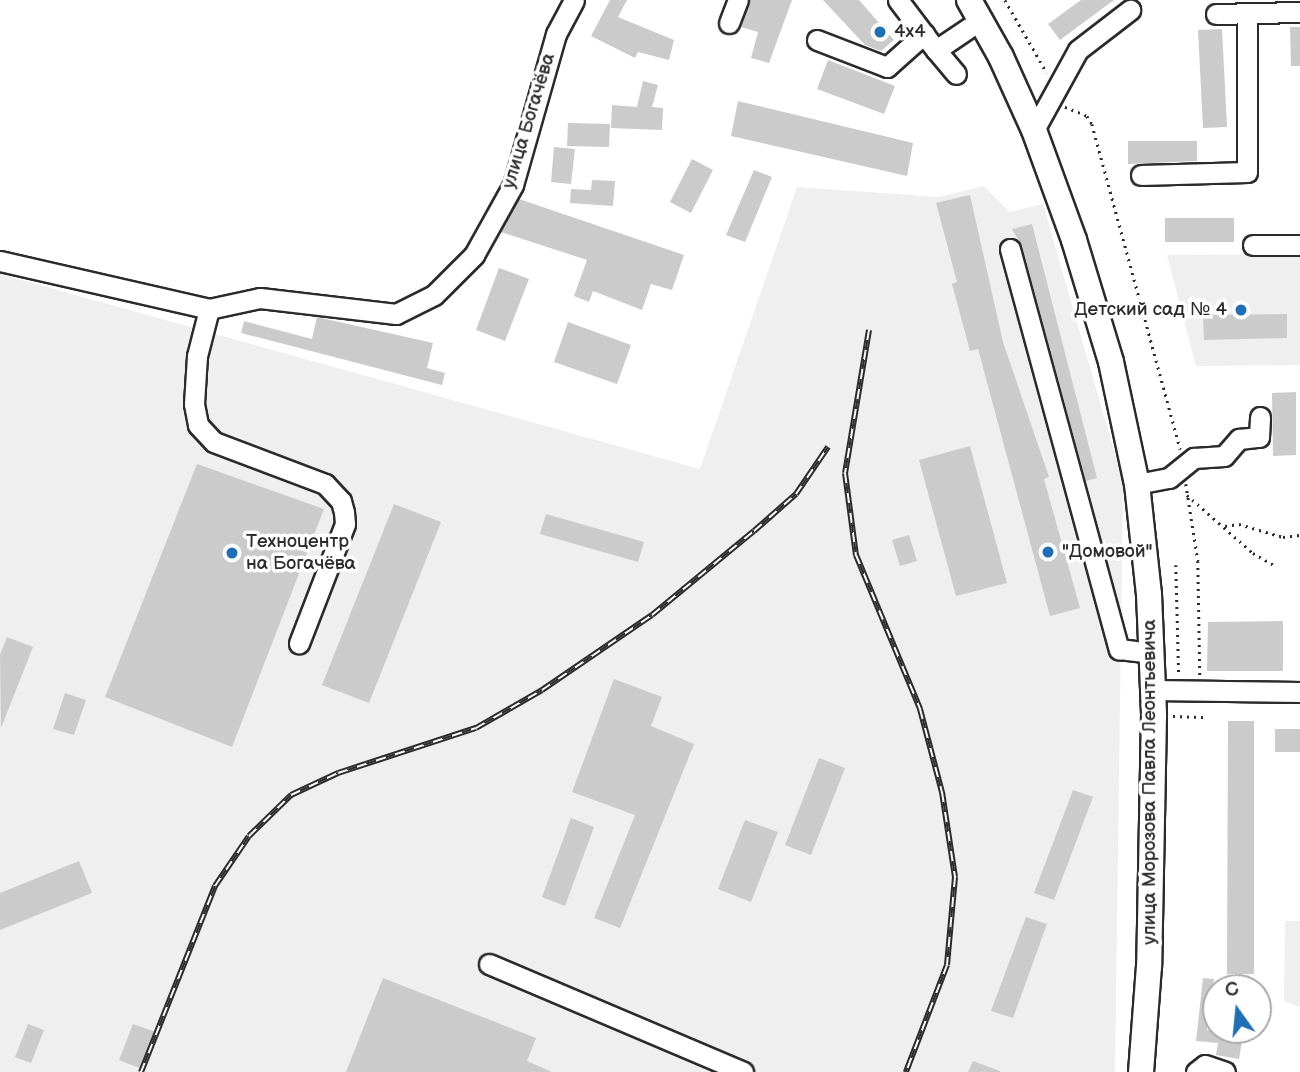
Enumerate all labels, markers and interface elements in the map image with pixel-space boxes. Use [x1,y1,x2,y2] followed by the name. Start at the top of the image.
[894,21,926,43] place label: 4х4
[872,24,888,40] marker: 4х4
[498,51,560,191] street label: улица Богачёва
[1074,299,1227,321] place label: Детский сад № 4
[1233,302,1249,318] marker: Детский сад № 4
[246,531,356,575] place label: Техноцентр на Богачёва
[1062,541,1153,563] place label: "Домовой"
[1040,544,1056,560] marker: "Домовой"
[224,545,240,561] marker: Техноцентр на Богачёва
[1139,619,1161,945] street label: улица Морозова Павла Леонтьевича
[1202,974,1272,1044] north arrow
[1223,977,1241,1003] text: С

